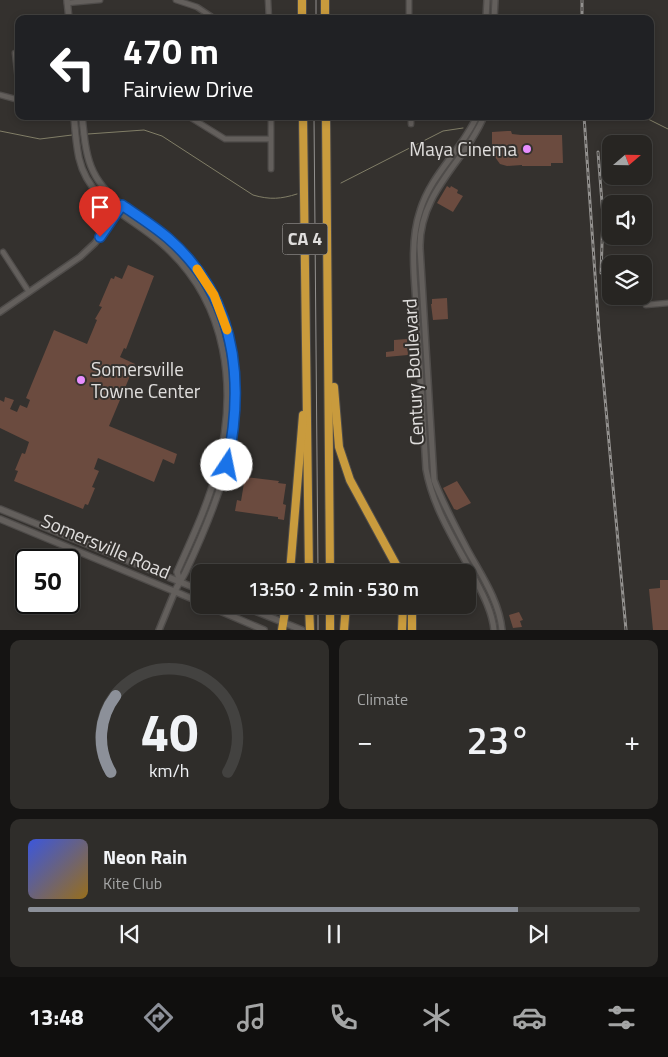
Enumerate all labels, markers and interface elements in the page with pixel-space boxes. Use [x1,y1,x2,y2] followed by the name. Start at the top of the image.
[123,24,219,78] text: 470 m
[40,35,105,100] icon: left
[123,72,253,106] text: Fairview Drive
[409,134,517,163] place label: Maya Cinema
[602,135,652,185] north arrow
[602,135,652,305] map controls
[521,143,533,155] marker: Maya Cinema
[79,186,121,237] pin
[86,193,114,221] icon: arrive
[602,195,652,245] button: sound
[282,223,328,254] road number: CA 4
[602,255,652,305] button: layers
[394,298,431,446] street label: Century Boulevard
[91,354,201,405] place label: Somersville Towne Center
[75,374,87,386] marker: Somersville Towne Center
[200,438,252,490] position arrow
[37,505,175,586] street label: Somersville Road
[15,549,80,614] speed limit sign: 50
[248,574,419,603] text: 13:50 · 2 min · 530 m
[357,687,408,711] text: Climate
[140,692,199,771] text: 40
[467,711,530,769] text: 23°
[357,719,373,762] text: −
[624,719,640,762] text: +
[149,757,190,784] text: km/h
[103,842,187,871] text: Neon Rain
[103,871,162,895] text: Kite Club
[116,920,144,948] icon: previous
[320,920,348,948] icon: pause
[524,920,552,948] icon: next
[29,1000,84,1034] text: 13:48
[141,1000,176,1035] icon: directions
[234,1000,269,1035] icon: music
[326,1000,361,1035] icon: phone
[419,1000,454,1035] icon: climate
[512,1000,547,1035] icon: car
[604,1000,639,1035] icon: filters

